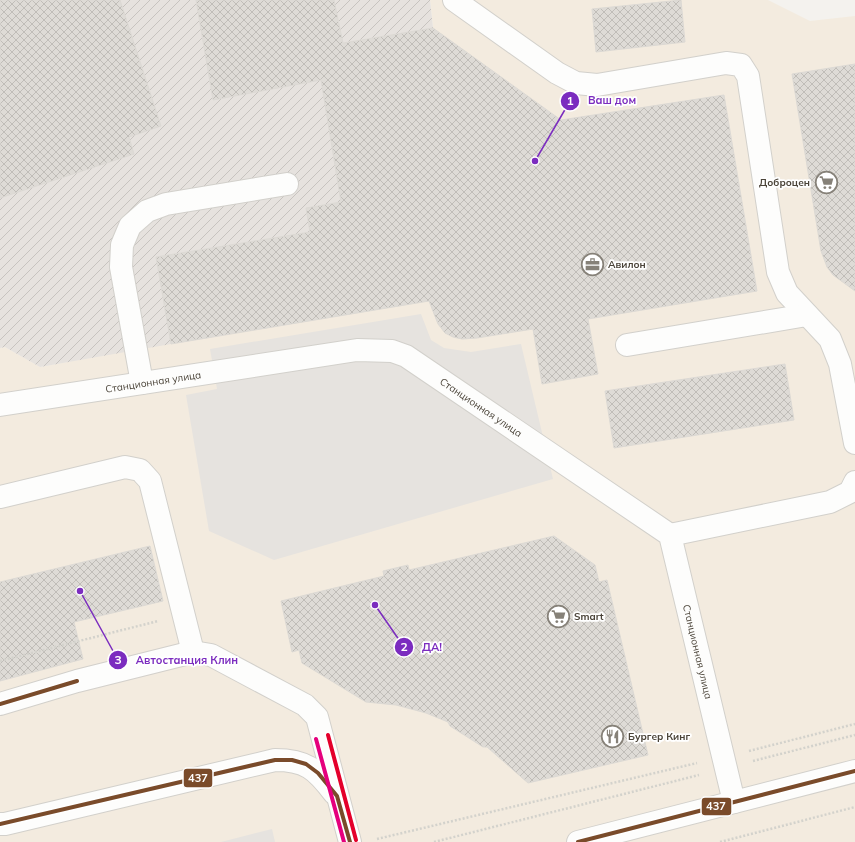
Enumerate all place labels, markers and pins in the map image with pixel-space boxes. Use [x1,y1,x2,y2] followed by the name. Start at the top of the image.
[560,89,644,112] callout: Ваш дом
[813,169,839,195] supermarket icon: Доброцен
[759,176,810,189] place label: Доброцен
[580,251,606,277] office icon: Авилон
[608,258,646,271] place label: Авилон
[546,603,572,629] supermarket icon: Smart
[574,610,604,623] place label: Smart
[394,636,450,659] callout: ДА!
[108,649,246,672] callout: Автостанция Клин
[600,723,626,749] restaurant icon: Бургер Кинг
[628,730,690,743] place label: Бургер Кинг

